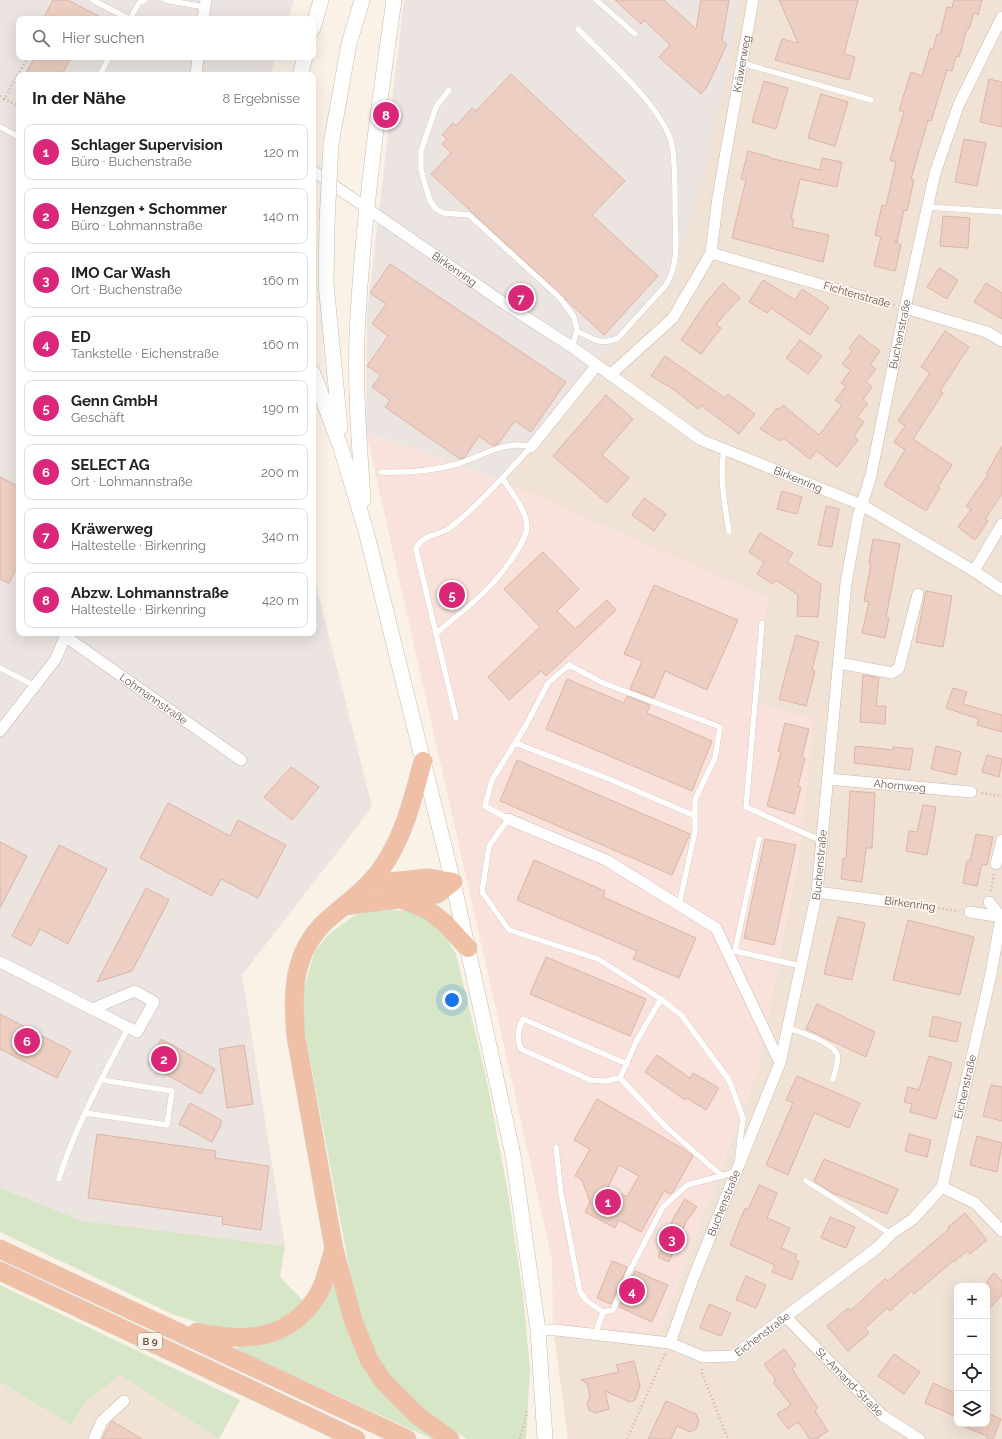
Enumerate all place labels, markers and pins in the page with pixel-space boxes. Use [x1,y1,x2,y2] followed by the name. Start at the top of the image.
[373,100,399,130] pin: 8
[508,283,534,313] pin: 7
[439,580,465,610] pin: 5
[14,1026,40,1056] pin: 6
[151,1044,177,1074] pin: 2
[595,1187,621,1217] pin: 1
[659,1224,685,1254] pin: 3
[619,1276,645,1306] pin: 4

